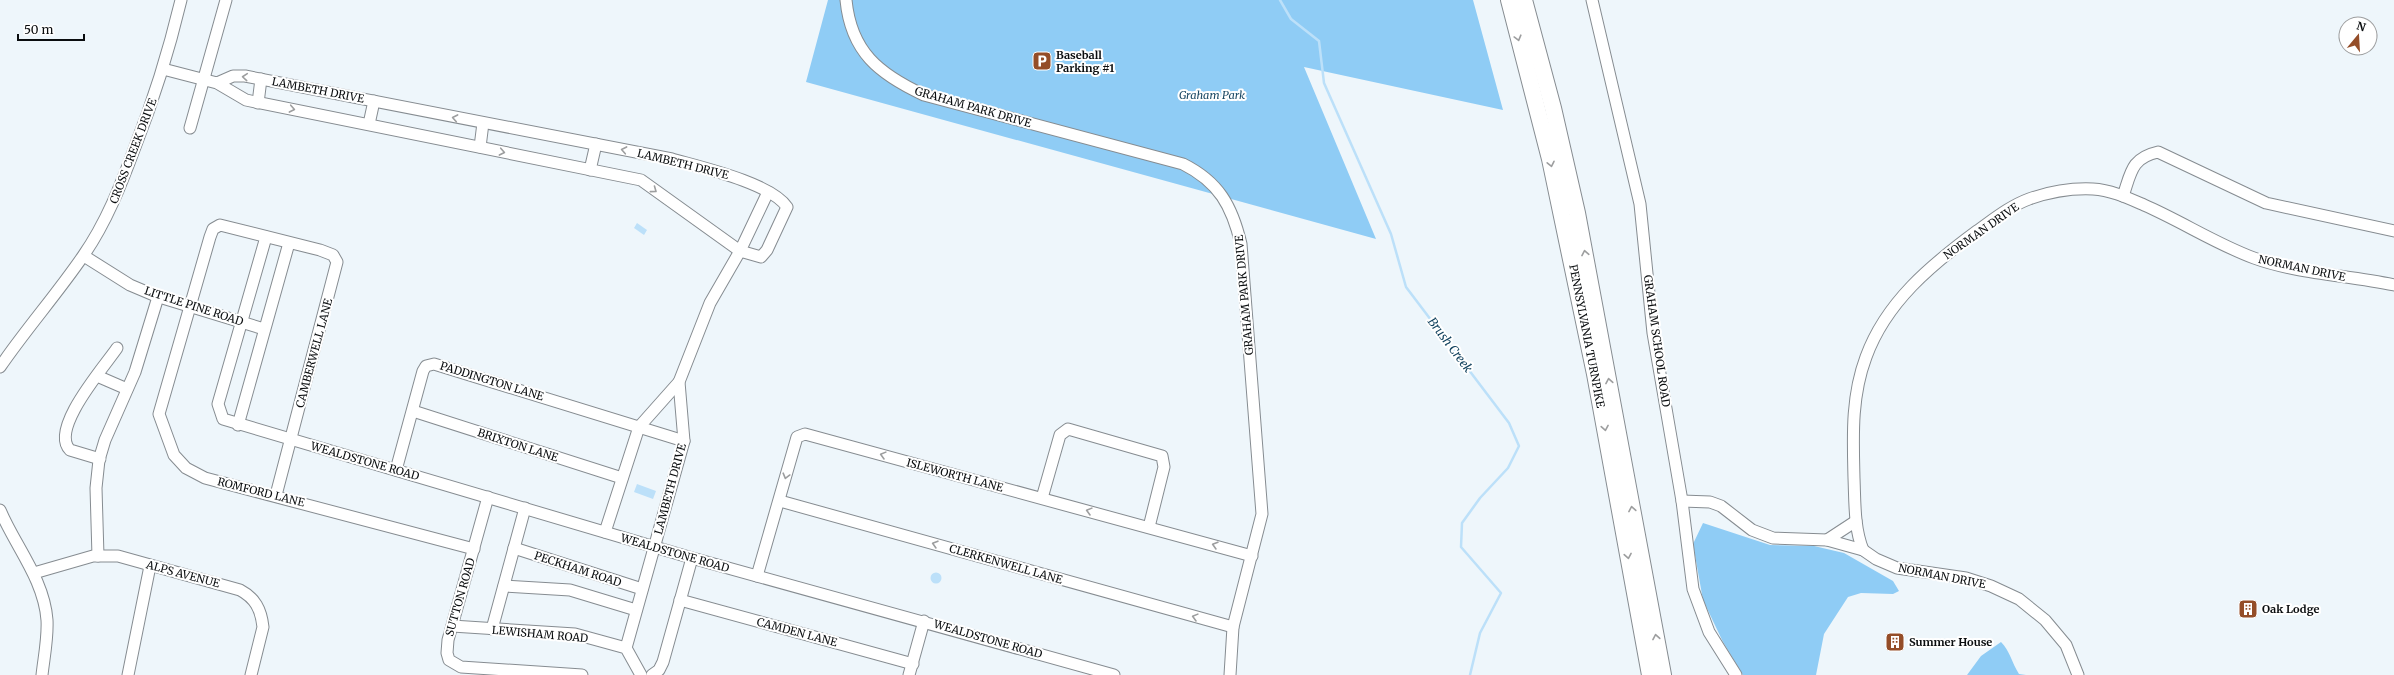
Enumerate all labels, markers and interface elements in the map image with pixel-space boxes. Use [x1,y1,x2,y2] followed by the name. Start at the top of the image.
[18,16,84,42] scale bar
[2338,16,2378,56] north arrow
[2355,18,2368,35] text: N
[24,22,53,37] text: 50 m
[1514,35,1522,41] one-way arrow
[1056,48,1114,75] place label: Baseball Parking #1
[1031,50,1053,72] parking icon: Baseball Parking #1
[242,72,248,81] one-way arrow
[271,74,365,106] street label: LAMBETH DRIVE
[913,84,1033,130] street label: GRAHAM PARK DRIVE
[1179,88,1245,102] park label: Graham Park
[106,96,160,206] street label: CROSS CREEK DRIVE
[289,105,295,113] one-way arrow
[452,114,458,122] one-way arrow
[621,146,627,154] one-way arrow
[636,146,730,182] street label: LAMBETH DRIVE
[499,147,505,156] one-way arrow
[1546,160,1554,167] one-way arrow
[650,185,657,192] one-way arrow
[1941,200,2021,262] street label: NORMAN DRIVE
[1232,234,1256,356] street label: GRAHAM PARK DRIVE
[1581,250,1589,256] one-way arrow
[2257,252,2347,284] street label: NORMAN DRIVE
[1566,263,1608,409] street label: PENNSYLVANIA TURNPIKE
[1641,274,1673,408] street label: GRAHAM SCHOOL ROAD
[143,283,245,329] street label: LITTLE PINE ROAD
[293,297,335,409] street label: CAMBERWELL LANE
[1425,314,1476,375] water label: Brush Creek
[438,359,546,403] street label: PADDINGTON LANE
[1605,378,1614,384] one-way arrow
[476,425,560,465] street label: BRIXTON LANE
[1600,425,1609,431] one-way arrow
[308,439,421,483] street label: WEALDSTONE ROAD
[651,442,689,536] street label: LAMBETH DRIVE
[879,451,886,460] one-way arrow
[905,455,1005,495] street label: ISLEWORTH LANE
[782,472,791,479] one-way arrow
[216,474,306,510] street label: ROMFORD LANE
[1629,506,1637,512] one-way arrow
[1086,507,1093,516] one-way arrow
[618,531,731,575] street label: WEALDSTONE ROAD
[932,541,938,549] one-way arrow
[948,541,1064,587] street label: CLERKENWELL LANE
[1211,541,1218,550] one-way arrow
[533,548,623,590] street label: PECKHAM ROAD
[1624,553,1632,559] one-way arrow
[442,556,478,638] street label: SUTTON ROAD
[144,557,221,591] street label: ALPS AVENUE
[1897,561,1987,591] street label: NORMAN DRIVE
[2237,598,2259,620] building icon: Oak Lodge
[2262,602,2319,616] place label: Oak Lodge
[1192,613,1199,622] one-way arrow
[755,615,839,649] street label: CAMDEN LANE
[931,617,1044,661] street label: WEALDSTONE ROAD
[491,623,589,645] street label: LEWISHAM ROAD
[1884,631,1906,653] building icon: Summer House
[1652,634,1661,640] one-way arrow
[1909,635,1992,649] place label: Summer House

